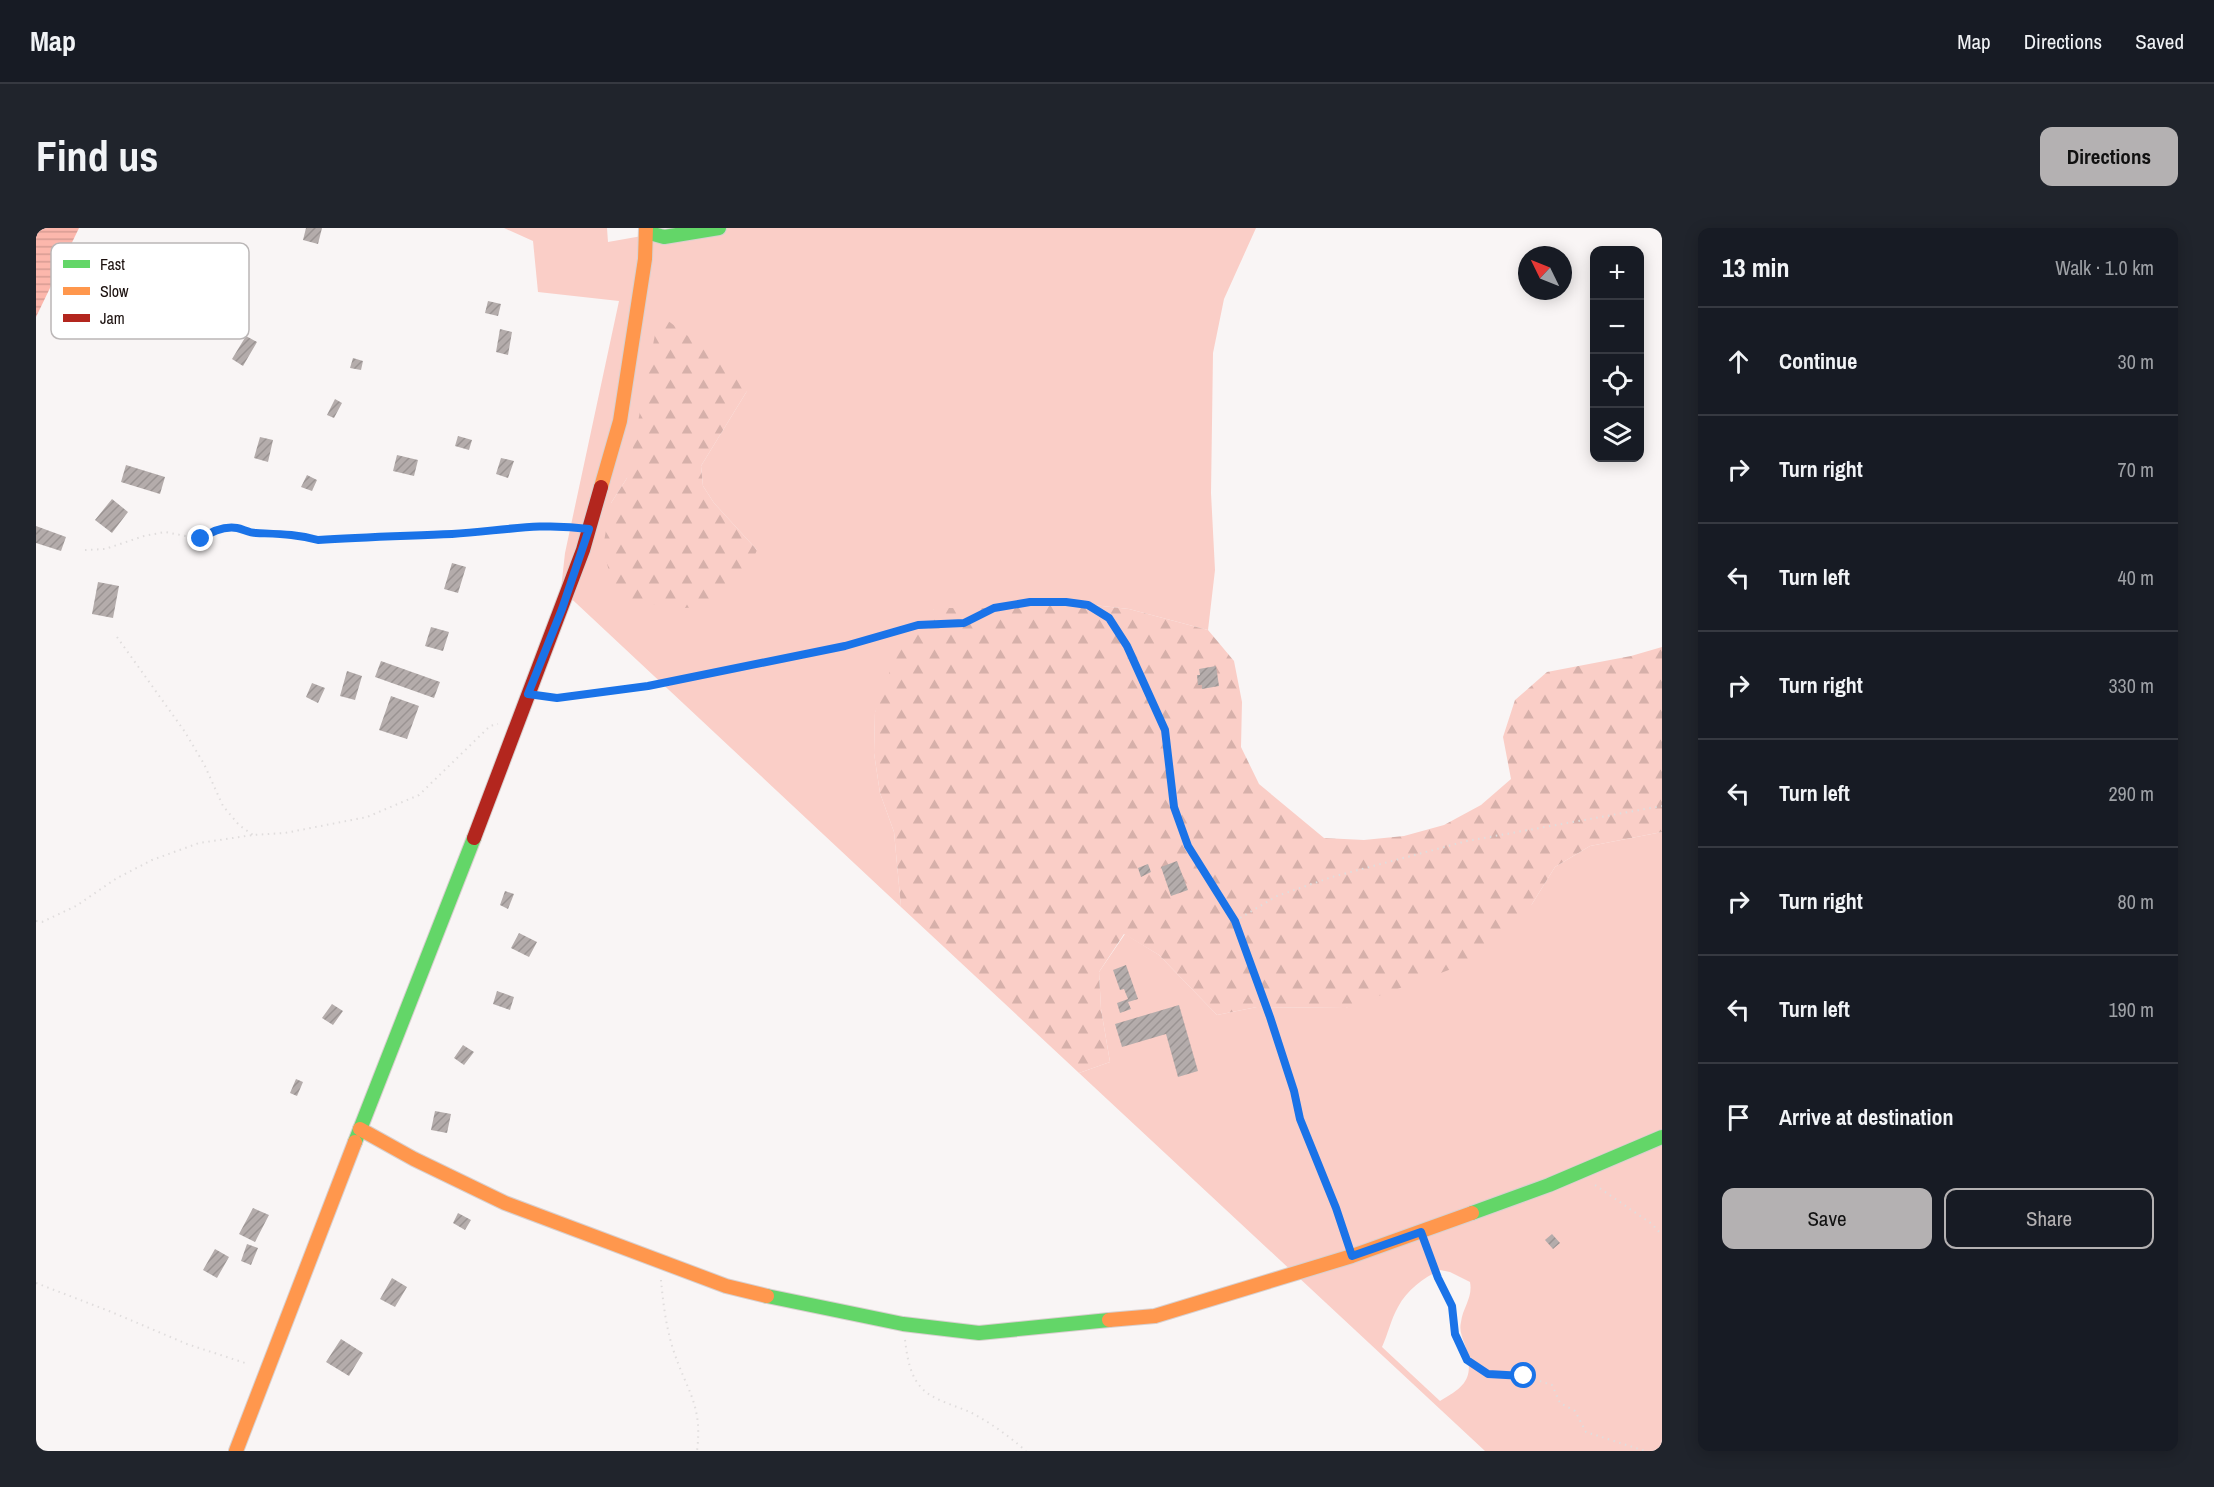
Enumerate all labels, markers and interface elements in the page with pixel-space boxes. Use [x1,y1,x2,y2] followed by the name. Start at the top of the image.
[30,22,76,60] text: Map
[1957,27,1991,56] text: Map
[2024,27,2102,56] text: Directions
[2135,27,2184,56] text: Saved
[2040,127,2178,186] button: Directions
[36,128,158,184] text: Find us
[51,243,249,339] legend
[1518,246,1572,300] north arrow
[1590,246,1644,462] map controls
[1590,246,1644,300] button: +
[1722,250,1790,285] text: 13 min
[100,253,125,275] text: Fast
[2055,254,2154,281] text: Walk · 1.0 km
[100,280,129,302] text: Slow
[1590,300,1644,354] button: −
[100,307,125,329] text: Jam
[1722,345,1755,378] icon: ahead
[1779,346,1857,376] text: Continue
[2118,348,2154,375] text: 30 m
[1590,354,1644,408] button: locate
[1590,408,1644,462] button: layers
[1722,453,1755,486] icon: right
[1779,454,1863,484] text: Turn right
[2118,456,2154,483] text: 70 m
[187,525,213,551] route end
[1722,561,1755,594] icon: left
[1779,562,1850,592] text: Turn left
[2118,564,2154,591] text: 40 m
[1722,669,1755,702] icon: right
[1779,670,1863,700] text: Turn right
[2108,672,2154,699] text: 330 m
[1722,777,1755,810] icon: left
[1779,778,1850,808] text: Turn left
[2108,780,2154,807] text: 290 m
[1722,885,1755,918] icon: right
[1779,886,1863,916] text: Turn right
[2118,888,2154,915] text: 80 m
[1722,993,1755,1026] icon: left
[1779,994,1850,1024] text: Turn left
[2108,996,2154,1023] text: 190 m
[1722,1101,1755,1134] icon: arrive
[1779,1102,1953,1132] text: Arrive at destination
[1722,1188,1932,1249] button: Save
[1944,1188,2154,1249] button: Share
[1510,1362,1536,1388] route start

